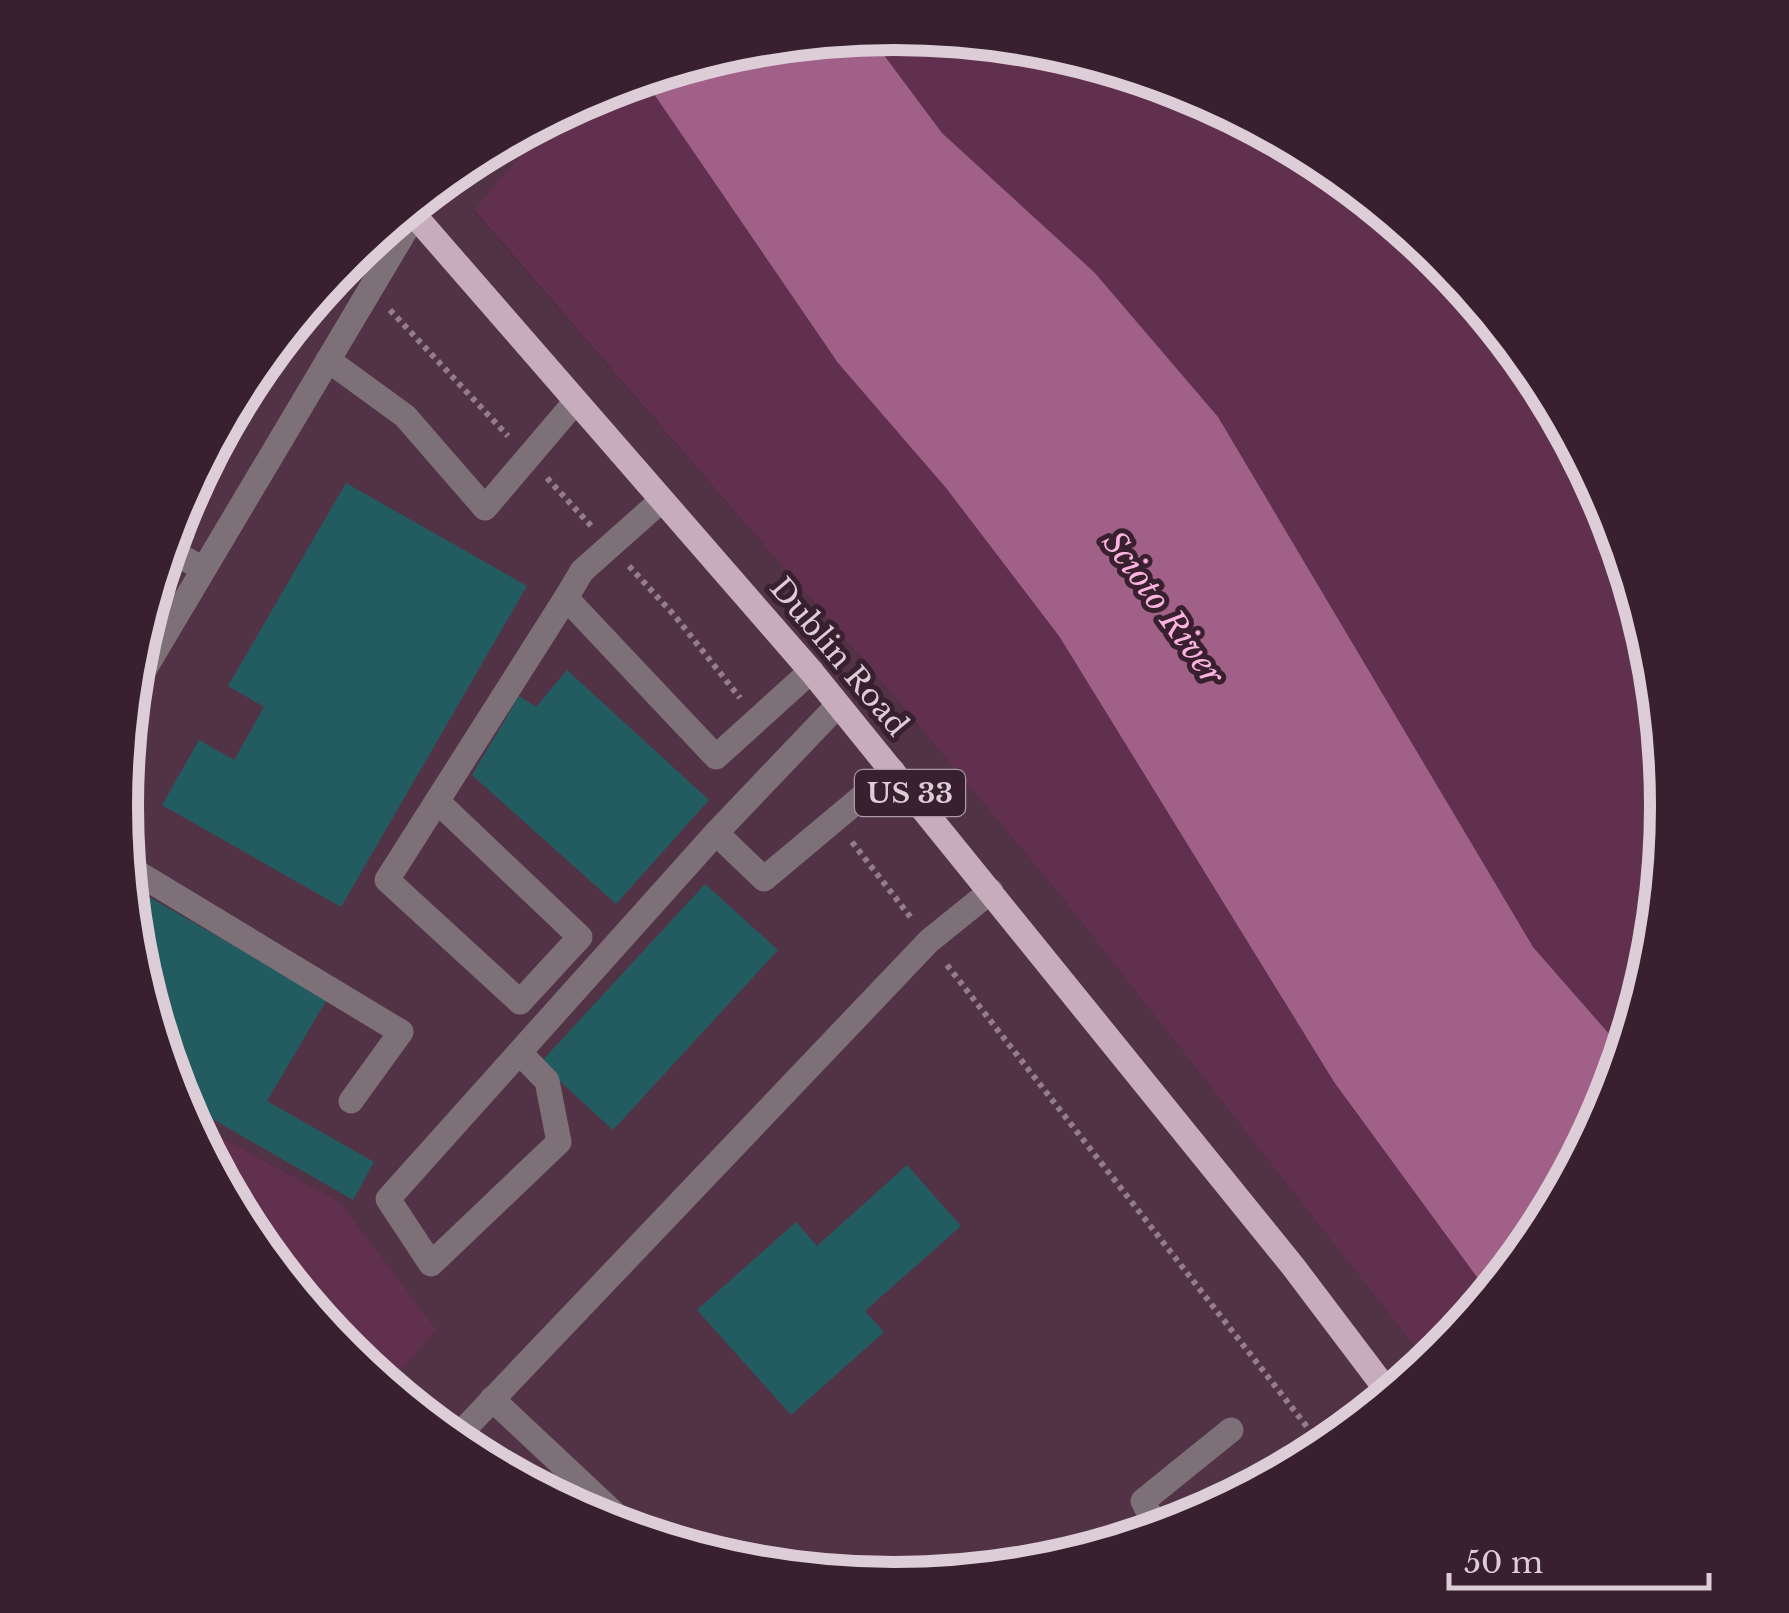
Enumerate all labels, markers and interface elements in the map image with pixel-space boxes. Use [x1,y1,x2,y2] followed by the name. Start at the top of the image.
[1094,523,1233,694] water label: Scioto River
[762,570,916,743] street label: Dublin Road
[855,770,965,816] road number: US 33
[1449,1528,1709,1590] scale bar
[1464,1544,1543,1581] text: 50 m

